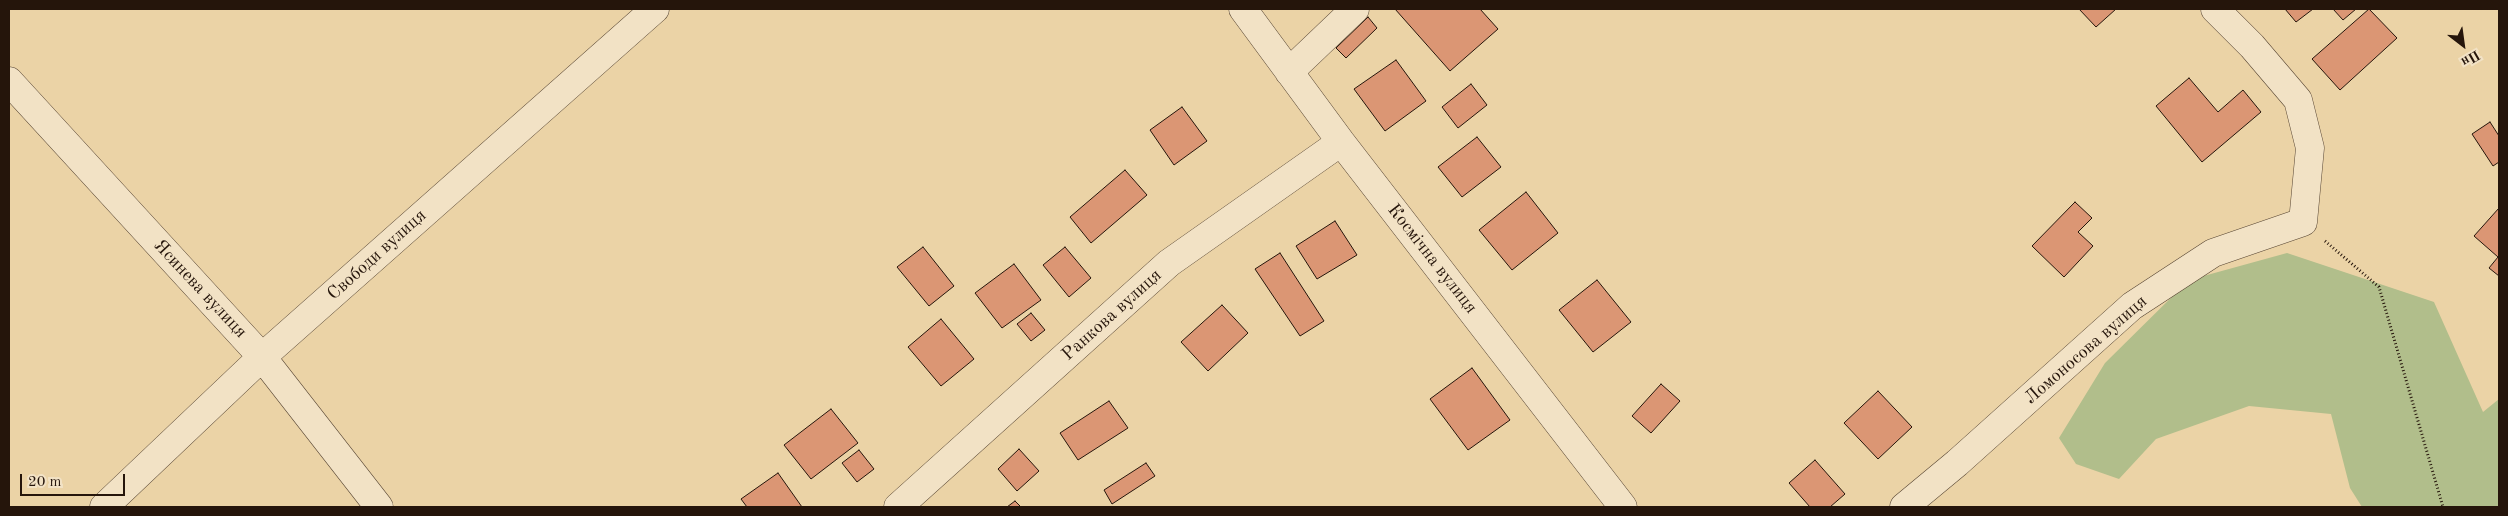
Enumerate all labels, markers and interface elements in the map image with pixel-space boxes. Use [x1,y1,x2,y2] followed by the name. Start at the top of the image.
[2438,20,2488,70] north arrow
[2459,47,2482,69] text: Пн
[1383,200,1481,318] street label: Космічна вулиця
[323,205,431,305] street label: Свободи вулиця
[149,235,251,343] street label: Ясинева вулиця
[1058,265,1166,365] street label: Ранкова вулиця
[2020,291,2152,409] street label: Ломоносова вулиця
[22,464,128,496] scale bar
[28,475,62,490] text: 20 m

